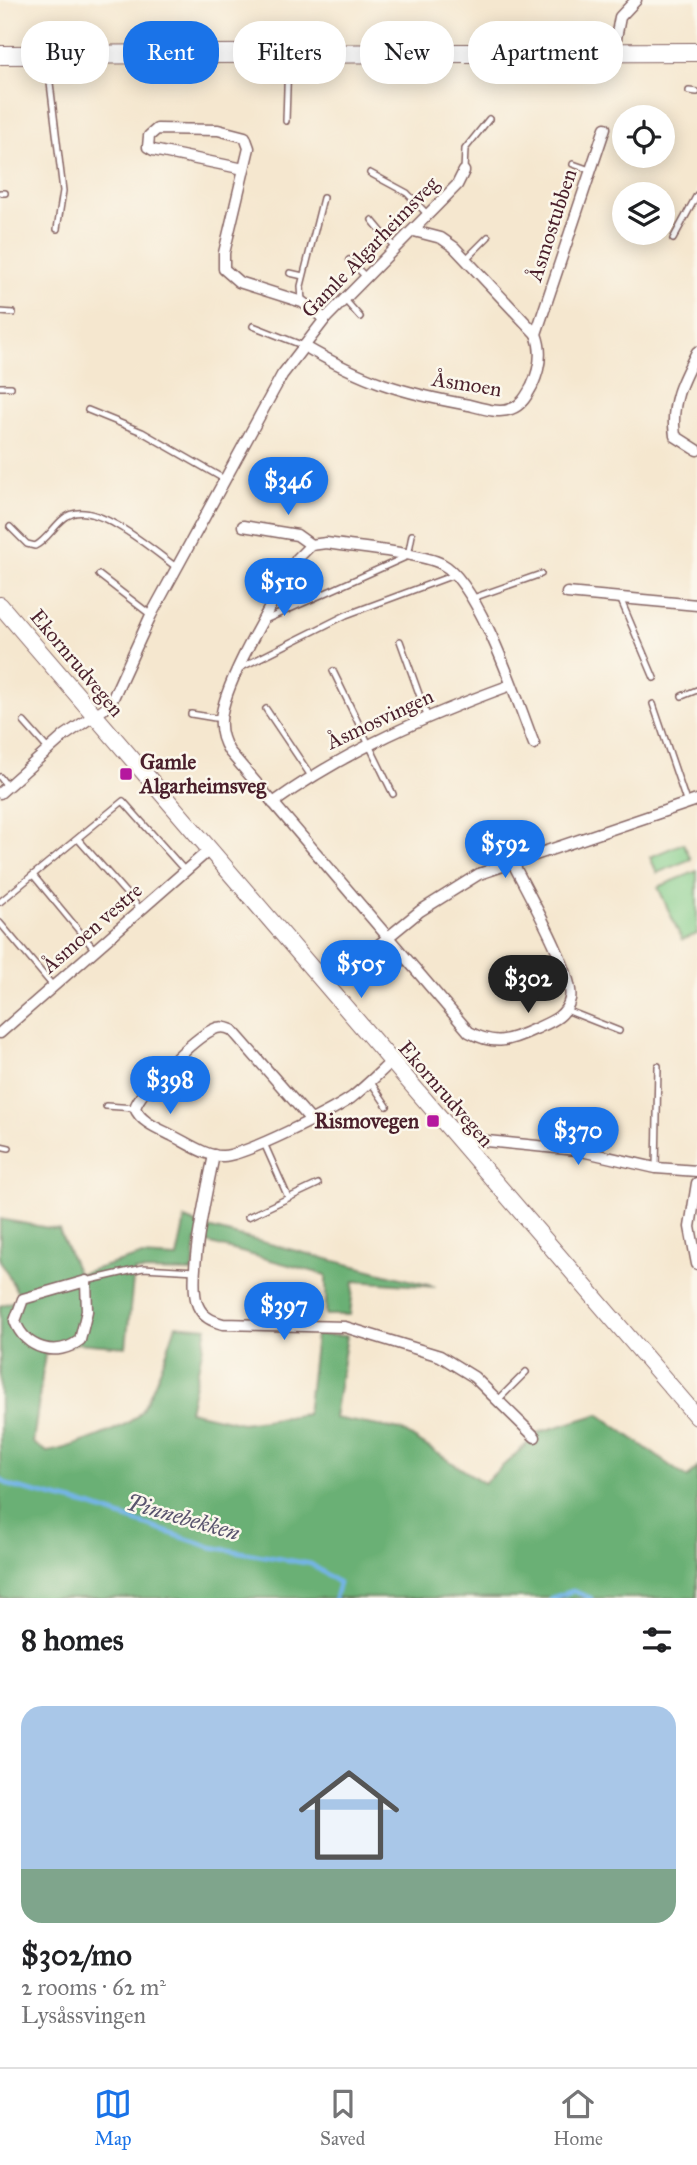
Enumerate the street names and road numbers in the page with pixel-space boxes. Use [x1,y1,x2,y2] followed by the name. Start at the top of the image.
[521,165,582,286] street label: Åsmostubben
[296,171,444,323] street label: Gamle Algarheimsveg
[429,366,504,402] street label: Åsmoen
[24,604,130,722] street label: Ekornrudvegen
[321,683,438,756] street label: Åsmosvingen
[36,877,148,979] street label: Åsmoen vestre
[393,1035,499,1153] street label: Ekornrudvegen

